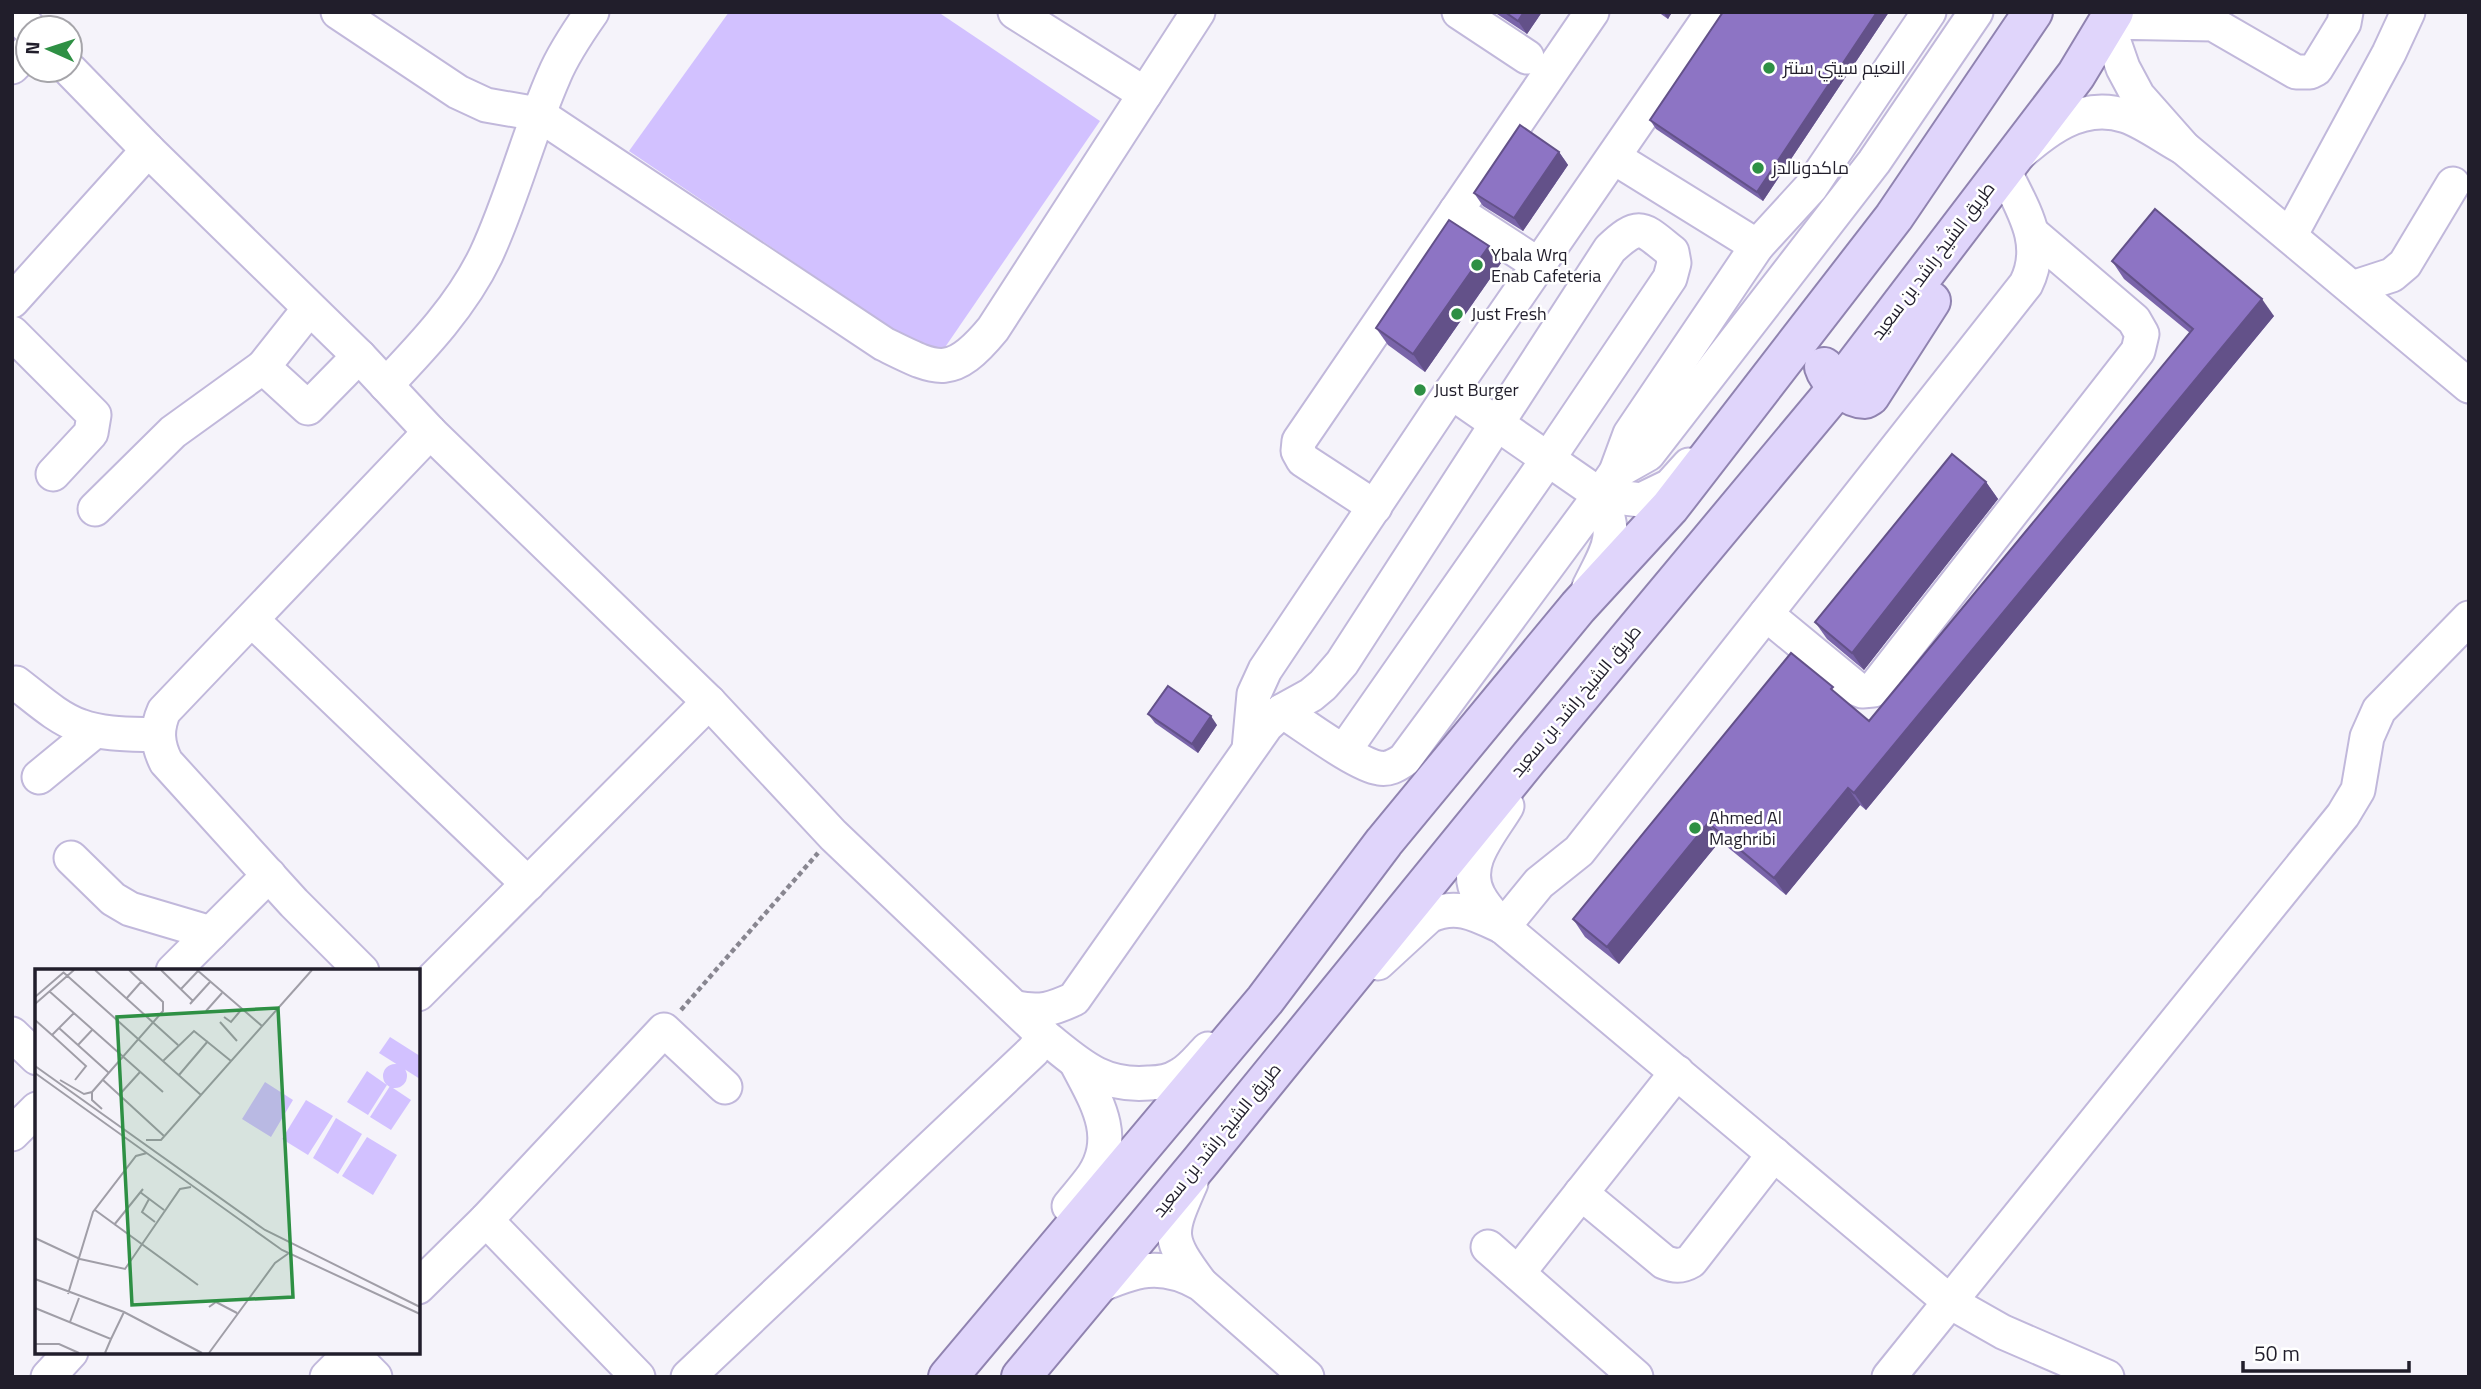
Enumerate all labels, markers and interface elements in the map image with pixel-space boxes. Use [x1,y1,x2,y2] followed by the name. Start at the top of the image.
[14,14,84,84] north arrow
[17,41,46,55] text: N
[1782,54,1906,82] place label: النعيم سيتي سنتر
[1761,60,1777,76] marker: النعيم سيتي سنتر
[1771,154,1849,181] place label: ماكدونالدز
[1750,160,1766,176] marker: ماكدونالدز
[1864,176,2001,345] street label: طريق الشيخ راشد بن سعيد
[1491,241,1601,289] place label: Ybala Wrq Enab Cafeteria
[1469,257,1485,273] marker: Ybala Wrq Enab Cafeteria
[1471,300,1547,327] place label: Just Fresh
[1449,306,1465,322] marker: Just Fresh
[1434,376,1519,403] place label: Just Burger
[1412,382,1428,398] marker: Just Burger
[1504,619,1648,783] street label: طريق الشيخ راشد بن سعيد
[1709,804,1782,852] place label: Ahmed Al Maghribi
[1687,820,1703,836] marker: Ahmed Al Maghribi
[35,969,420,1354] inset map
[1146,1057,1287,1223] street label: طريق الشيخ راشد بن سعيد
[2243,1330,2409,1374] scale bar
[2254,1337,2300,1369] text: 50 m

